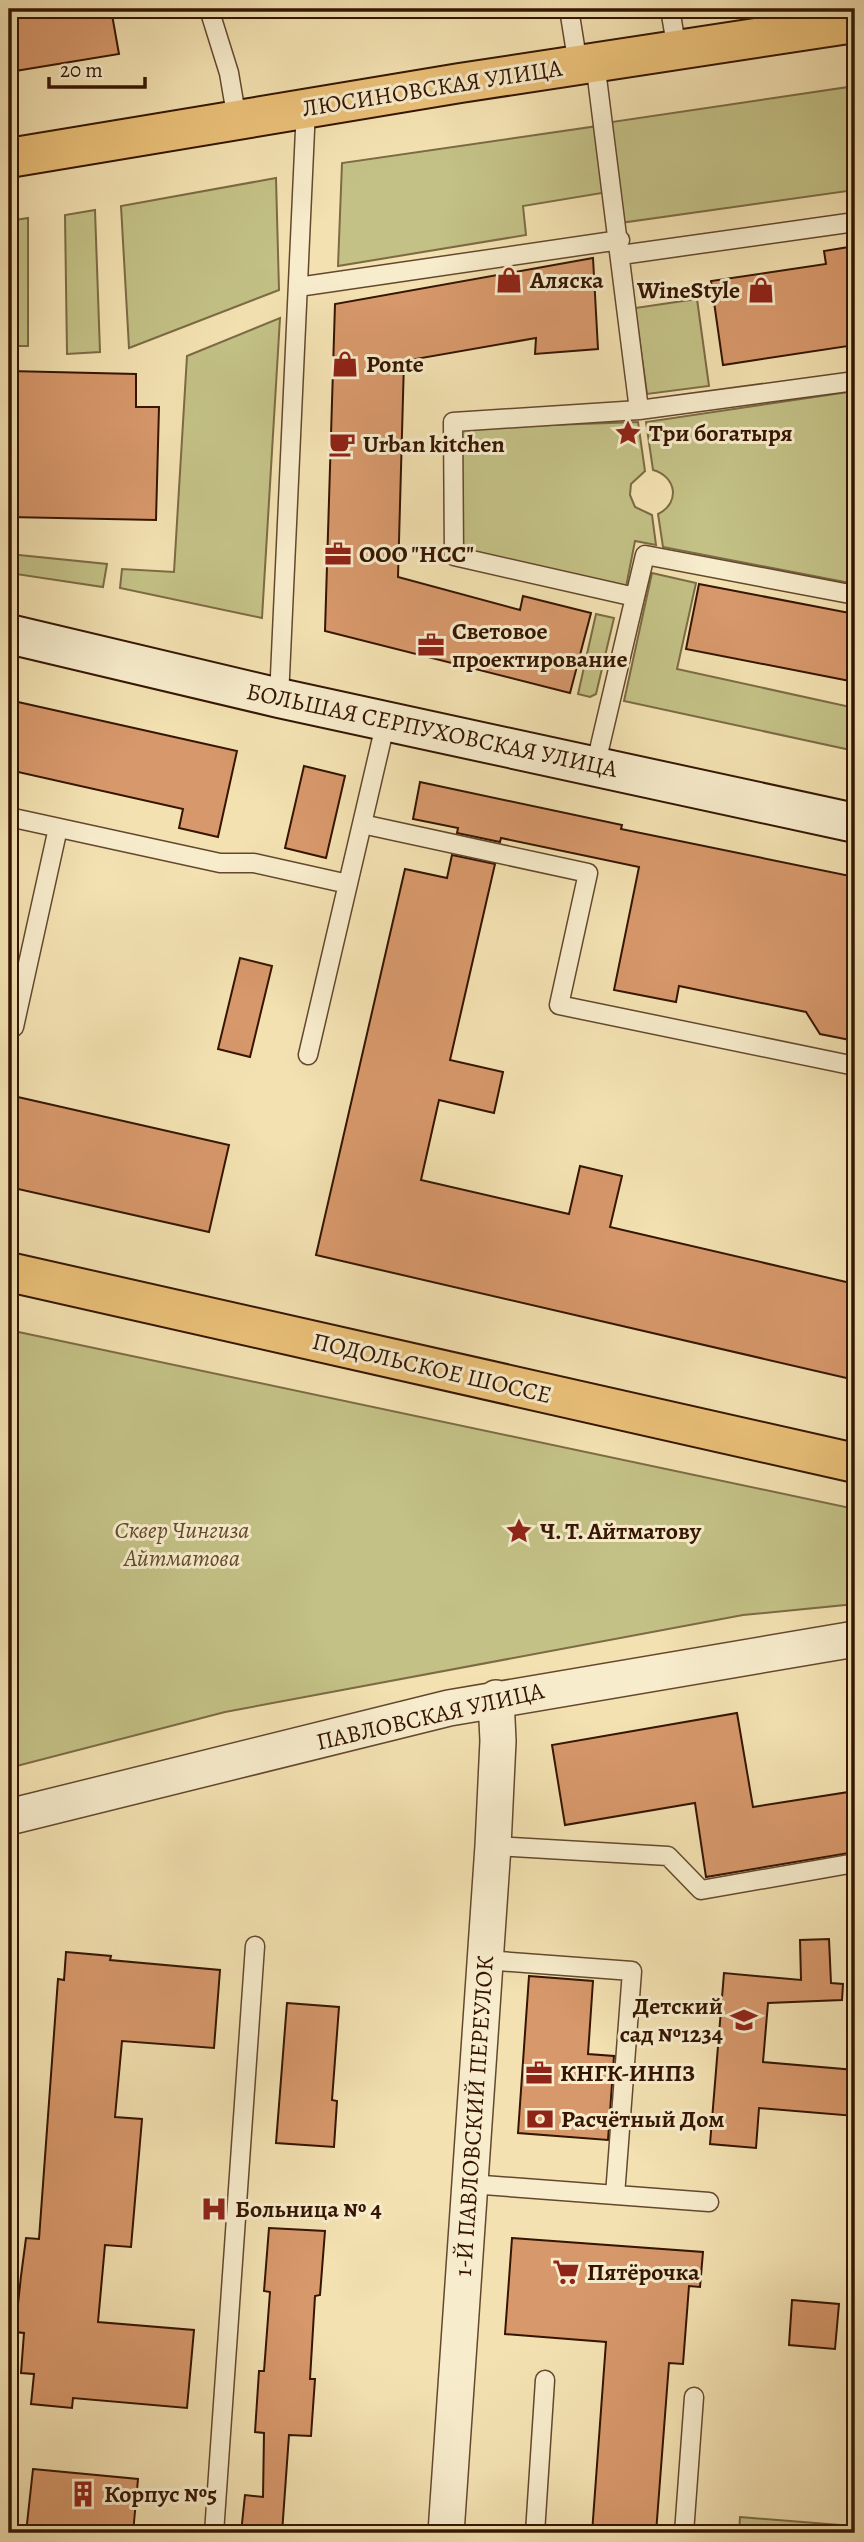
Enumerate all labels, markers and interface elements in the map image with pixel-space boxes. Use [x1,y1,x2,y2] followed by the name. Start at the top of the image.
[49,46,145,90] scale bar
[300,51,565,124] street label: ЛЮСИНОВСКАЯ УЛИЦА
[60,56,103,84] text: 20 m
[529,264,604,296] place label: Аляска
[494,265,524,295] shop icon: Аляска
[636,274,740,306] place label: WineStyle
[746,275,776,305] shop icon: WineStyle
[366,348,424,380] place label: Ponte
[330,349,360,379] shop icon: Ponte
[649,417,793,449] place label: Три богатыря
[613,418,643,448] place icon: Три богатыря
[363,428,505,460] place label: Urban kitchen
[327,429,357,459] cafe icon: Urban kitchen
[359,538,474,570] place label: ООО "НСС"
[323,539,353,569] office icon: ООО "НСС"
[452,615,628,675] place label: Световое проектирование
[416,630,446,660] office icon: Световое проектирование
[244,675,621,785] street label: БОЛЬШАЯ СЕРПУХОВСКАЯ УЛИЦА
[309,1325,555,1411] street label: ПОДОЛЬСКОЕ ШОССЕ
[115,1514,250,1574] park label: Сквер Чингиза Айтматова
[540,1515,702,1547] place label: Ч. Т. Айтматову
[504,1516,534,1546] place icon: Ч. Т. Айтматову
[313,1674,548,1758] street label: ПАВЛОВСКАЯ УЛИЦА
[447,1954,501,2277] street label: 1-Й ПАВЛОВСКИЙ ПЕРЕУЛОК
[620,1990,723,2050] place label: Детский сад №1234
[729,2005,759,2035] school or university icon: Детский сад №1234
[560,2057,695,2089] place label: КНГК-ИНПЗ
[524,2058,554,2088] office icon: КНГК-ИНПЗ
[561,2103,725,2135] place label: Расчётный Дом
[525,2104,555,2134] bank icon: Расчётный Дом
[235,2193,382,2225] place label: Больница № 4
[199,2194,229,2224] hospital icon: Больница № 4
[587,2256,700,2288] place label: Пятёрочка
[551,2257,581,2287] supermarket icon: Пятёрочка
[104,2478,217,2510] place label: Корпус №5
[68,2479,98,2509] building icon: Корпус №5

